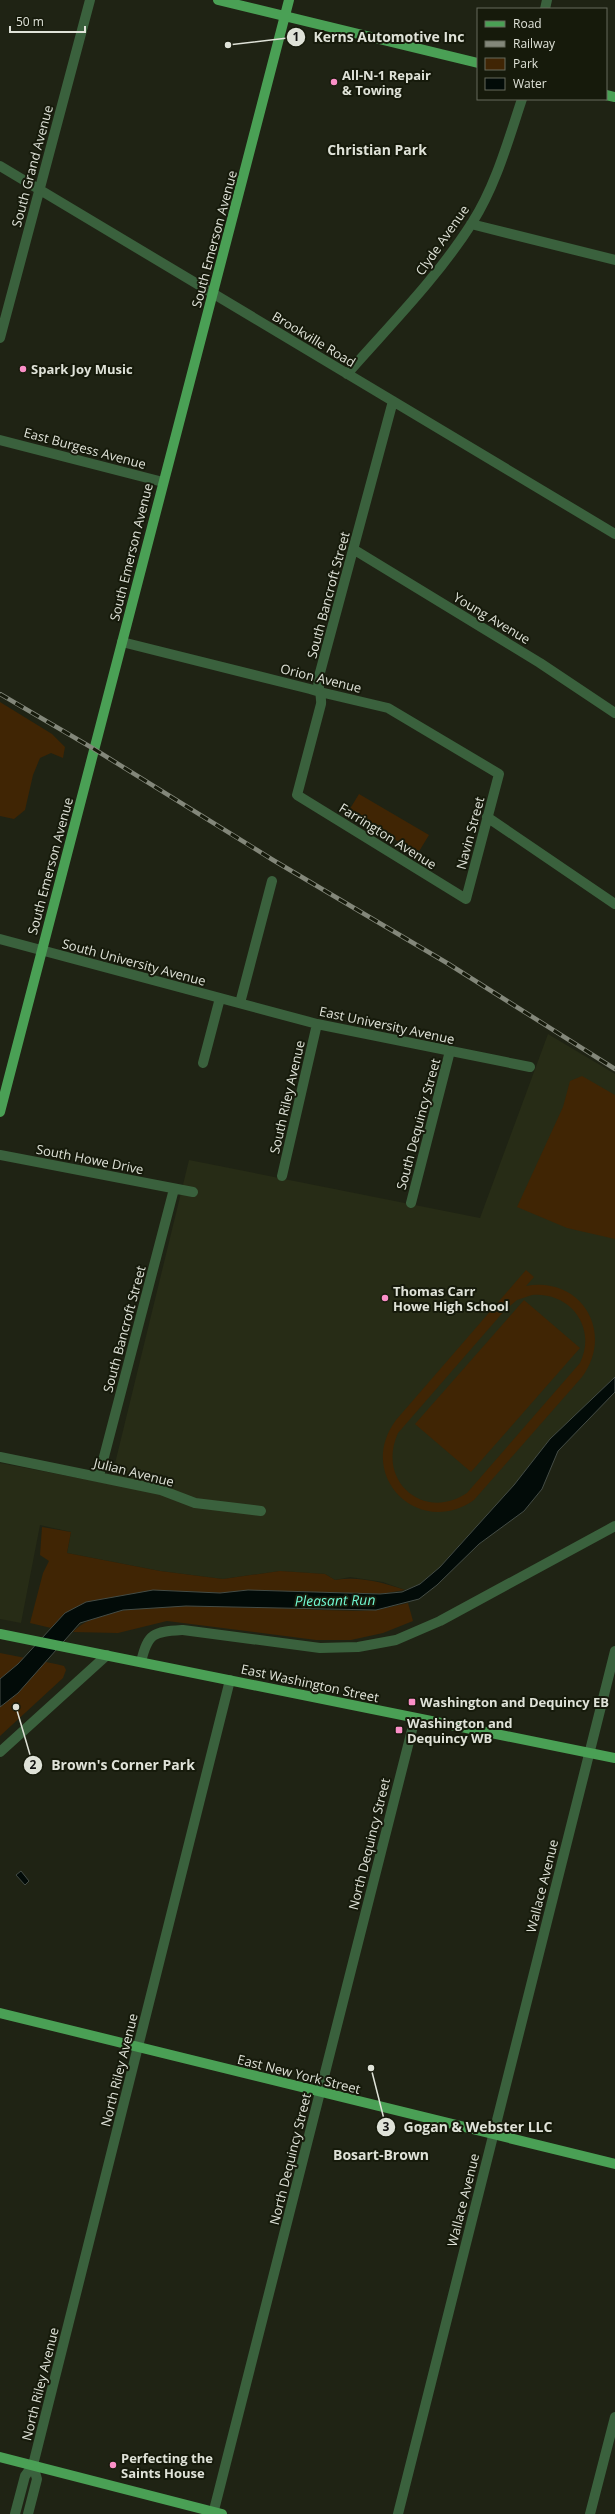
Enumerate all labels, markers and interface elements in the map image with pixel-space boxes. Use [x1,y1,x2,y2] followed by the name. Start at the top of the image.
[10,8,85,34] scale bar
[477,8,607,100] legend
[16,13,44,30] text: 50 m
[513,15,542,32] text: Road
[286,24,473,50] callout: Kerns Automotive Inc
[314,27,465,46] text: Kerns Automotive Inc
[293,28,299,45] text: 1
[513,35,556,52] text: Railway
[513,55,539,72] text: Park
[342,66,431,99] place label: All-N-1 Repair & Towing
[513,75,547,92] text: Water
[329,77,339,87] marker: All-N-1 Repair & Towing
[7,103,57,229] street label: South Grand Avenue
[327,140,427,159] district label: Christian Park
[187,168,241,310] street label: South Emerson Avenue
[411,201,473,279] street label: Clyde Avenue
[269,307,359,371] street label: Brookville Road
[31,360,133,378] place label: Spark Joy Music
[18,364,28,374] marker: Spark Joy Music
[22,423,148,473] street label: East Burgess Avenue
[105,481,157,623] street label: South Emerson Avenue
[302,529,354,660] street label: South Bancroft Street
[450,588,534,648] street label: Young Avenue
[278,659,364,697] street label: Orion Avenue
[452,794,488,871] street label: Navin Street
[23,795,77,937] street label: South Emerson Avenue
[336,799,440,873] street label: Farrington Avenue
[60,934,208,990] street label: South University Avenue
[318,1002,456,1048] street label: East University Avenue
[265,1038,309,1156] street label: South Riley Avenue
[392,1056,444,1192] street label: South Dequincy Street
[35,1140,145,1178] street label: South Howe Drive
[98,1263,150,1394] street label: South Bancroft Street
[393,1282,509,1315] place label: Thomas Carr Howe High School
[380,1293,390,1303] marker: Thomas Carr Howe High School
[90,1453,176,1491] street label: Julian Avenue
[294,1590,376,1610] water label: Pleasant Run
[239,1660,381,1706] street label: East Washington Street
[420,1693,609,1711] place label: Washington and Dequincy EB
[407,1697,417,1707] marker: Washington and Dequincy EB
[407,1714,513,1747] place label: Washington and Dequincy WB
[394,1725,404,1735] marker: Washington and Dequincy WB
[23,1752,203,1778] callout: Brown's Corner Park
[51,1755,195,1774] text: Brown's Corner Park
[30,1756,37,1773] text: 2
[344,1776,394,1912] street label: North Dequincy Street
[522,1838,562,1934] street label: Wallace Avenue
[96,2012,142,2128] street label: North Riley Avenue
[236,2050,363,2098] street label: East New York Street
[265,2091,315,2227] street label: North Dequincy Street
[376,2114,561,2140] callout: Gogan & Webster LLC
[404,2117,553,2136] text: Gogan & Webster LLC
[383,2118,390,2135] text: 3
[333,2145,429,2164] district label: Bosart-Brown
[443,2152,483,2248] street label: Wallace Avenue
[17,2326,63,2442] street label: North Riley Avenue
[121,2449,213,2482] place label: Perfecting the Saints House
[108,2460,118,2470] marker: Perfecting the Saints House

